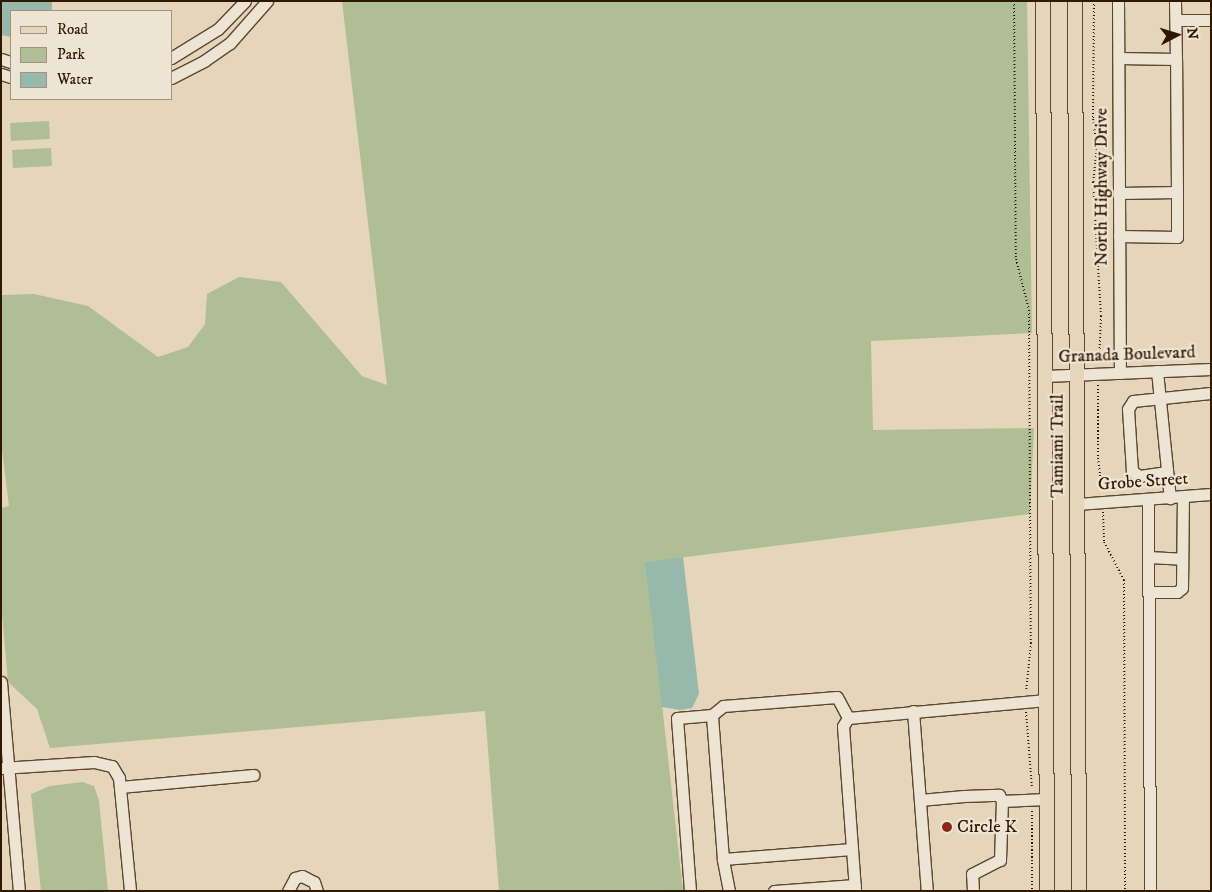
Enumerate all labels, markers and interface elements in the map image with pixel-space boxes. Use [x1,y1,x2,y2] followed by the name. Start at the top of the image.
[10,10,172,100] legend
[1152,10,1202,60] north arrow
[57,20,88,39] text: Road
[1182,27,1201,40] text: N
[57,45,85,64] text: Park
[57,70,93,89] text: Water
[1091,108,1113,266] street label: North Highway Drive
[1058,342,1196,368] street label: Granada Boulevard
[1047,394,1069,498] street label: Tamiami Trail
[1097,468,1189,496] street label: Grobe Street
[957,816,1017,838] place label: Circle K
[941,821,953,833] marker: Circle K

